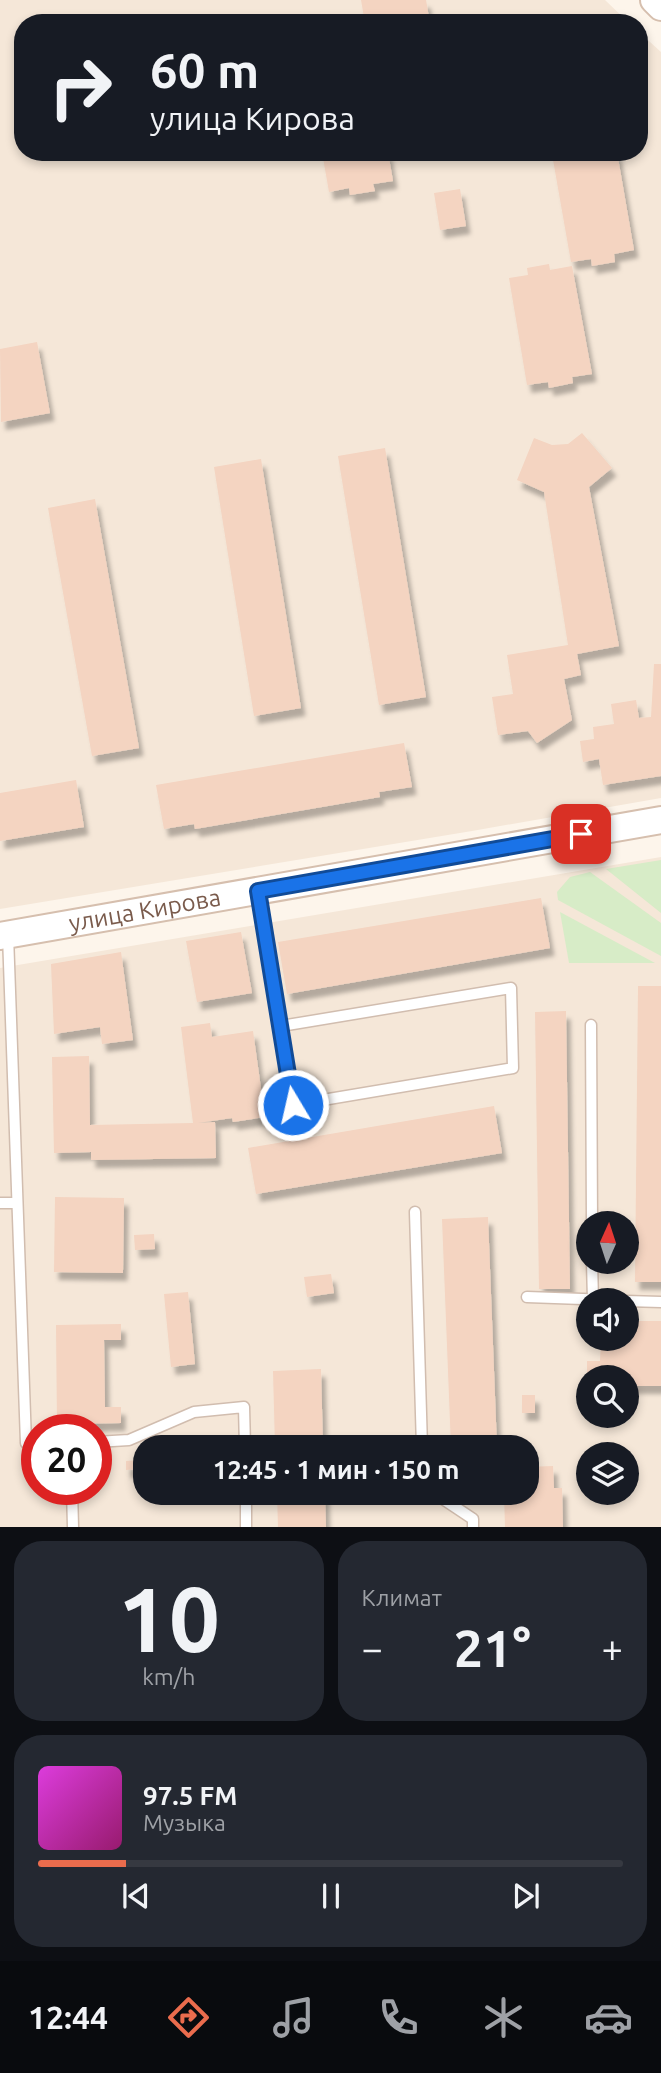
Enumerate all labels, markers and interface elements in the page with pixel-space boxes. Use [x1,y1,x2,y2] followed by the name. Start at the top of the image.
[35,42,126,133] icon: right
[150,42,259,97] text: 60 m
[150,100,355,136] text: улица Кирова
[551,804,611,864] pin
[562,815,600,853] icon: arrive
[67,884,223,937] street label: улица Кирова
[256,1068,330,1142] position arrow
[576,1211,639,1274] north arrow
[576,1211,639,1505] map controls
[576,1288,639,1351] button: sound
[576,1365,639,1428] button: search
[21,1414,112,1505] speed limit sign: 20
[576,1442,639,1505] button: layers
[213,1455,459,1484] text: 12:45 · 1 мин · 150 m
[117,1567,220,1669] text: 10
[362,1585,442,1610] text: Климат
[454,1619,531,1677] text: 21°
[362,1627,383,1669] text: −
[602,1627,623,1669] text: +
[142,1664,195,1689] text: km/h
[143,1781,237,1810] text: 97.5 FM
[143,1810,226,1835] text: Музыка
[117,1877,155,1915] icon: previous
[312,1877,350,1915] icon: pause
[507,1877,545,1915] icon: next
[164,1993,213,2042] icon: directions
[269,1993,318,2042] icon: music
[374,1993,423,2042] icon: phone
[479,1993,528,2042] icon: climate
[584,1993,633,2042] icon: car
[28,1999,108,2035] text: 12:44

